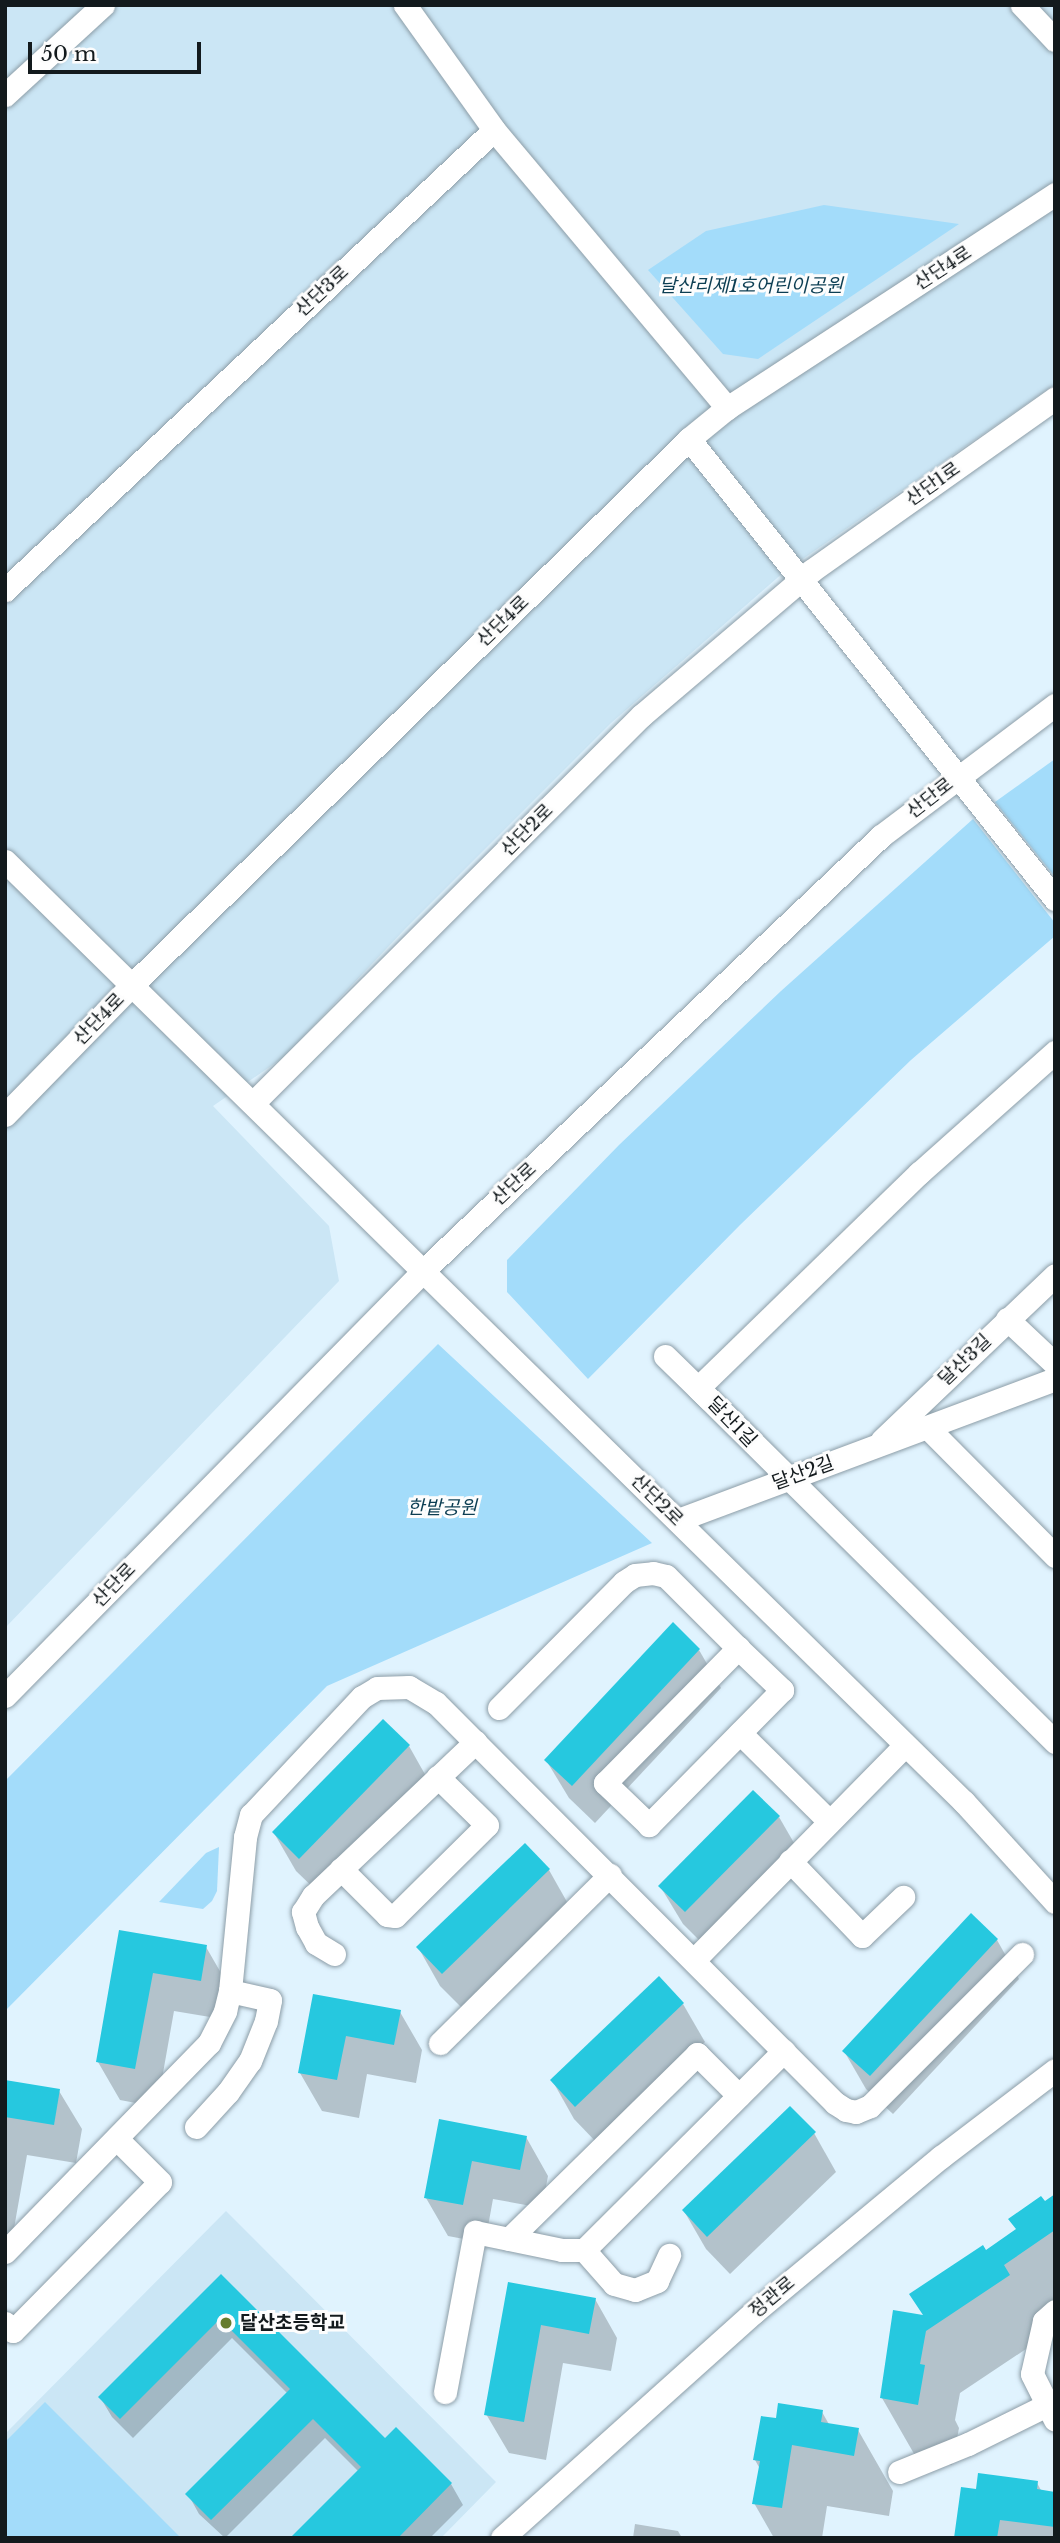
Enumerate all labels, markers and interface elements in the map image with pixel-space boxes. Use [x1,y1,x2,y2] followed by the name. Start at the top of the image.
[32,28,205,72] scale bar
[41,41,96,67] text: 50 m
[910,241,976,295] street label: 산단4로
[291,261,353,321] street label: 산단3로
[659,275,843,297] park label: 달산리제1호어린이공원
[902,457,964,511] street label: 산단1로
[472,591,534,651] street label: 산단4로
[902,773,958,823] street label: 산단로
[496,799,558,861] street label: 산단2로
[69,988,129,1050] street label: 산단4로
[487,1158,541,1210] street label: 산단로
[934,1330,996,1390] street label: 달산3길
[703,1392,761,1452] street label: 달산1길
[769,1451,837,1495] street label: 달산2길
[626,1469,688,1531] street label: 산단2로
[407,1497,477,1519] park label: 한밭공원
[88,1558,140,1612] street label: 산단로
[745,2271,799,2323] street label: 정관로
[240,2312,345,2334] place label: 달산초등학교
[218,2315,234,2331] marker: 달산초등학교

